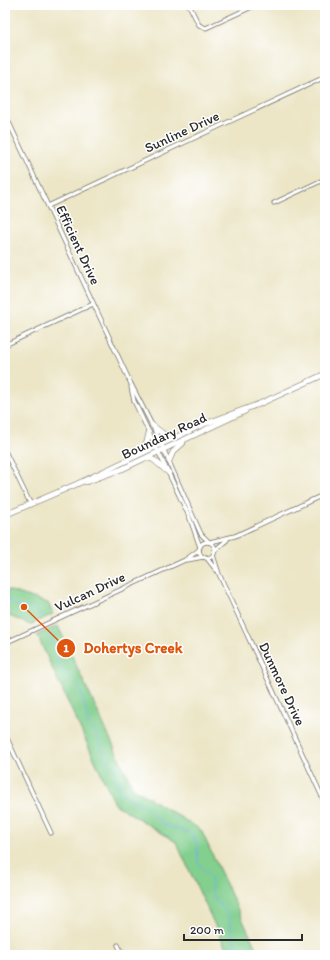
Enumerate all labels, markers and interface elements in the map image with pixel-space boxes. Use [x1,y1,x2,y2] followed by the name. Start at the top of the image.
[142,107,222,157] street label: Sunline Drive
[52,203,104,288] street label: Efficient Drive
[119,409,210,463] street label: Boundary Road
[52,568,128,616] street label: Vulcan Drive
[56,635,191,662] callout: Dohertys Creek
[84,639,183,658] text: Dohertys Creek
[255,639,309,729] street label: Dunmore Drive
[63,641,69,655] text: 1
[184,916,302,942] scale bar
[190,923,224,937] text: 200 m

